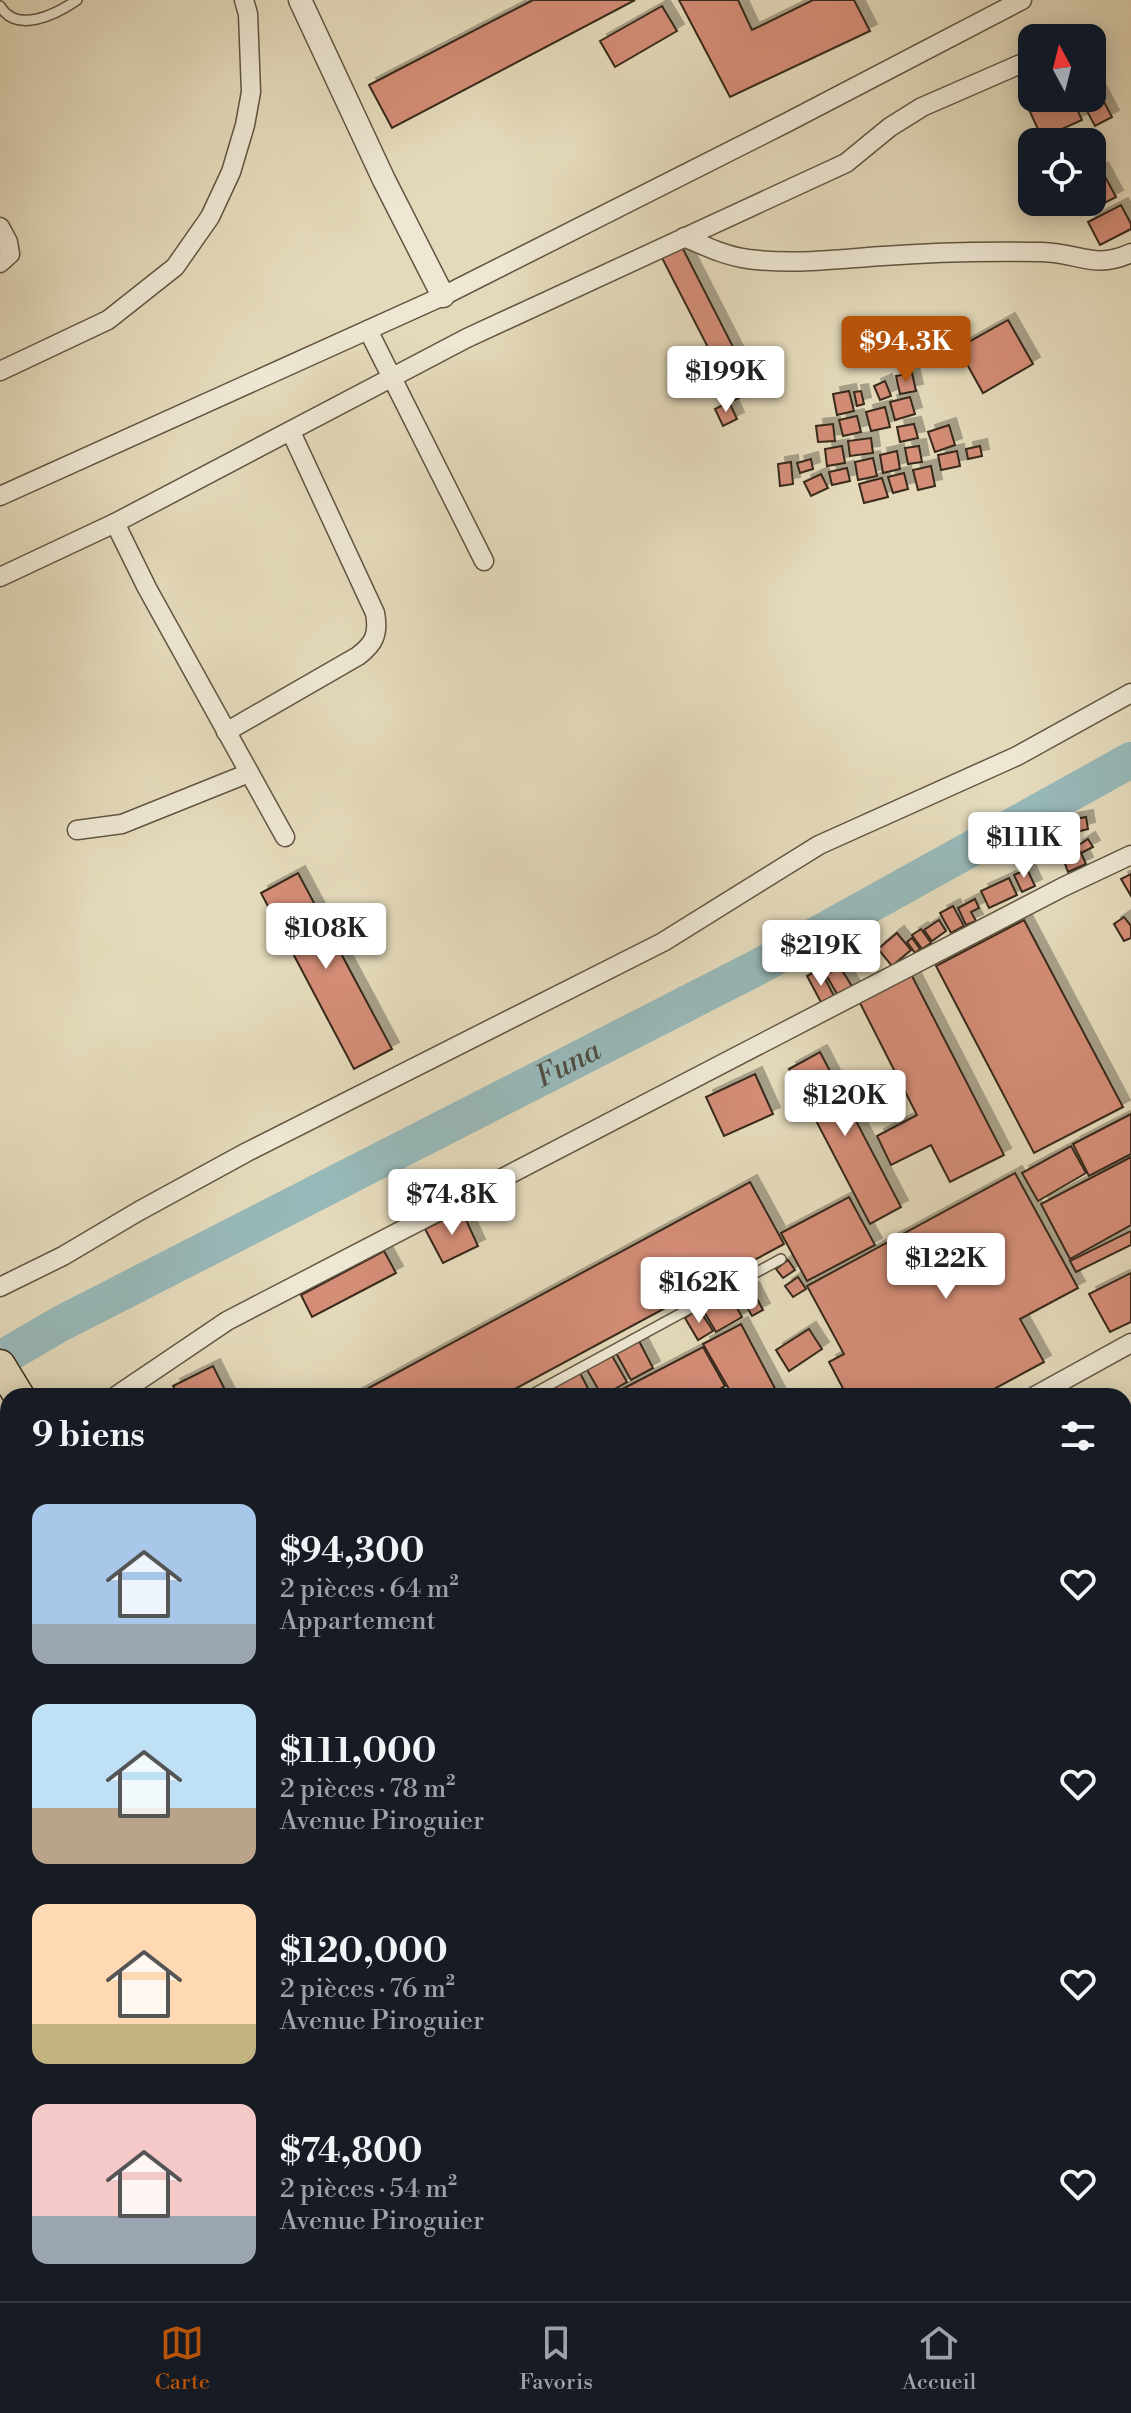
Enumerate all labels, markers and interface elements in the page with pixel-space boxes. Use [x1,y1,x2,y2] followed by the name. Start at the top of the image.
[1018,24,1106,112] north arrow
[1018,24,1106,216] map controls
[1018,128,1106,216] button: locate
[841,316,971,384] pin: $94.3K
[860,326,952,358] text: $94.3K
[670,346,782,414] pin: $199K
[685,356,767,388] text: $199K
[968,812,1080,880] pin: $111K
[986,822,1062,854] text: $111K
[270,903,382,971] pin: $108K
[284,913,368,945] text: $108K
[765,920,877,988] pin: $219K
[780,930,862,962] text: $219K
[529,1031,608,1097] water label: Funa
[789,1070,901,1138] pin: $120K
[803,1080,887,1112] text: $120K
[387,1169,517,1237] pin: $74.8K
[406,1179,498,1211] text: $74.8K
[890,1233,1002,1301] pin: $122K
[905,1243,987,1275] text: $122K
[643,1257,755,1325] pin: $162K
[659,1267,739,1299] text: $162K
[1056,1414,1100,1458] icon: filters
[32,1415,145,1457] text: 9 biens
[280,1531,424,1573] text: $94,300
[96,1536,192,1632] icon: home
[1056,1562,1100,1606] icon: heart
[280,1573,459,1605] text: 2 pièces · 64 m²
[280,1605,436,1637] text: Appartement
[280,1731,436,1773] text: $111,000
[96,1736,192,1832] icon: home
[1056,1762,1100,1806] icon: heart
[280,1773,455,1805] text: 2 pièces · 78 m²
[280,1805,484,1837] text: Avenue Piroguier
[280,1931,448,1973] text: $120,000
[96,1936,192,2032] icon: home
[1056,1962,1100,2006] icon: heart
[280,1973,455,2005] text: 2 pièces · 76 m²
[280,2005,484,2037] text: Avenue Piroguier
[280,2131,422,2173] text: $74,800
[96,2136,192,2232] icon: home
[1056,2162,1100,2206] icon: heart
[280,2173,457,2205] text: 2 pièces · 54 m²
[280,2205,484,2237] text: Avenue Piroguier
[155,2321,210,2396] tab: Carte
[519,2321,593,2396] tab: Favoris
[902,2321,976,2396] tab: Accueil

